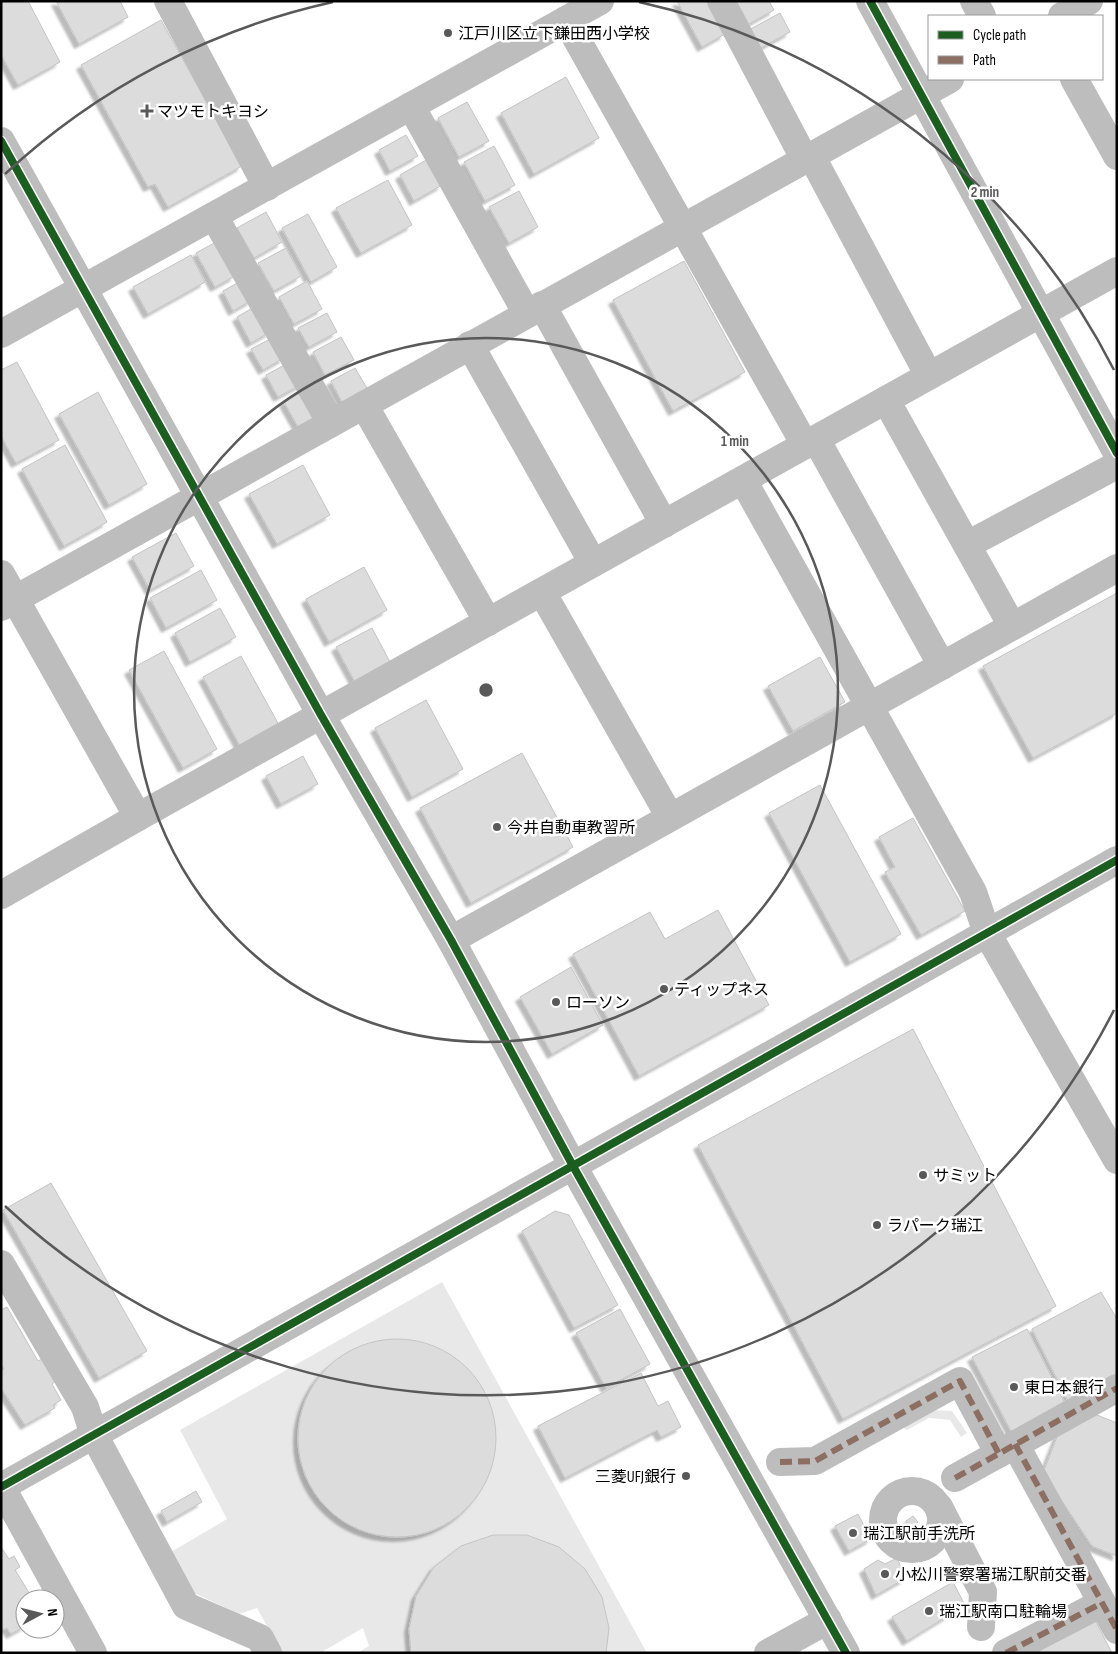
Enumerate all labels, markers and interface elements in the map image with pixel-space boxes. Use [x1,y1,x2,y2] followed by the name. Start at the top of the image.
[928,15,1103,80] legend
[458,25,650,44] place label: 江戸川区立下鎌田西小学校
[973,26,1026,45] text: Cycle path
[442,27,454,39] marker: 江戸川区立下鎌田西小学校
[973,51,996,70] text: Path
[157,103,269,122] place label: マツモトキヨシ
[141,105,153,117] marker: マツモトキヨシ
[971,183,999,202] text: 2 min
[721,432,749,451] text: 1 min
[477,681,495,699] centre of rings
[507,819,635,838] place label: 今井自動車教習所
[491,821,503,833] marker: 今井自動車教習所
[674,981,769,1000] place label: ティップネス
[658,983,670,995] marker: ティップネス
[566,994,630,1013] place label: ローソン
[550,996,562,1008] marker: ローソン
[933,1167,997,1186] place label: サミット
[917,1169,929,1181] marker: サミット
[887,1217,983,1236] place label: ラパーク瑞江
[871,1219,883,1231] marker: ラパーク瑞江
[1024,1379,1104,1398] place label: 東日本銀行
[1008,1381,1020,1393] marker: 東日本銀行
[595,1468,676,1487] place label: 三菱UFJ銀行
[680,1470,692,1482] marker: 三菱UFJ銀行
[863,1525,975,1544] place label: 瑞江駅前手洗所
[847,1527,859,1539] marker: 瑞江駅前手洗所
[895,1566,1087,1585] place label: 小松川警察署瑞江駅前交番
[879,1568,891,1580] marker: 小松川警察署瑞江駅前交番
[15,1589,65,1639] north arrow
[939,1603,1067,1622] place label: 瑞江駅南口駐輪場
[923,1605,935,1617] marker: 瑞江駅南口駐輪場
[44,1608,61,1617] text: N

